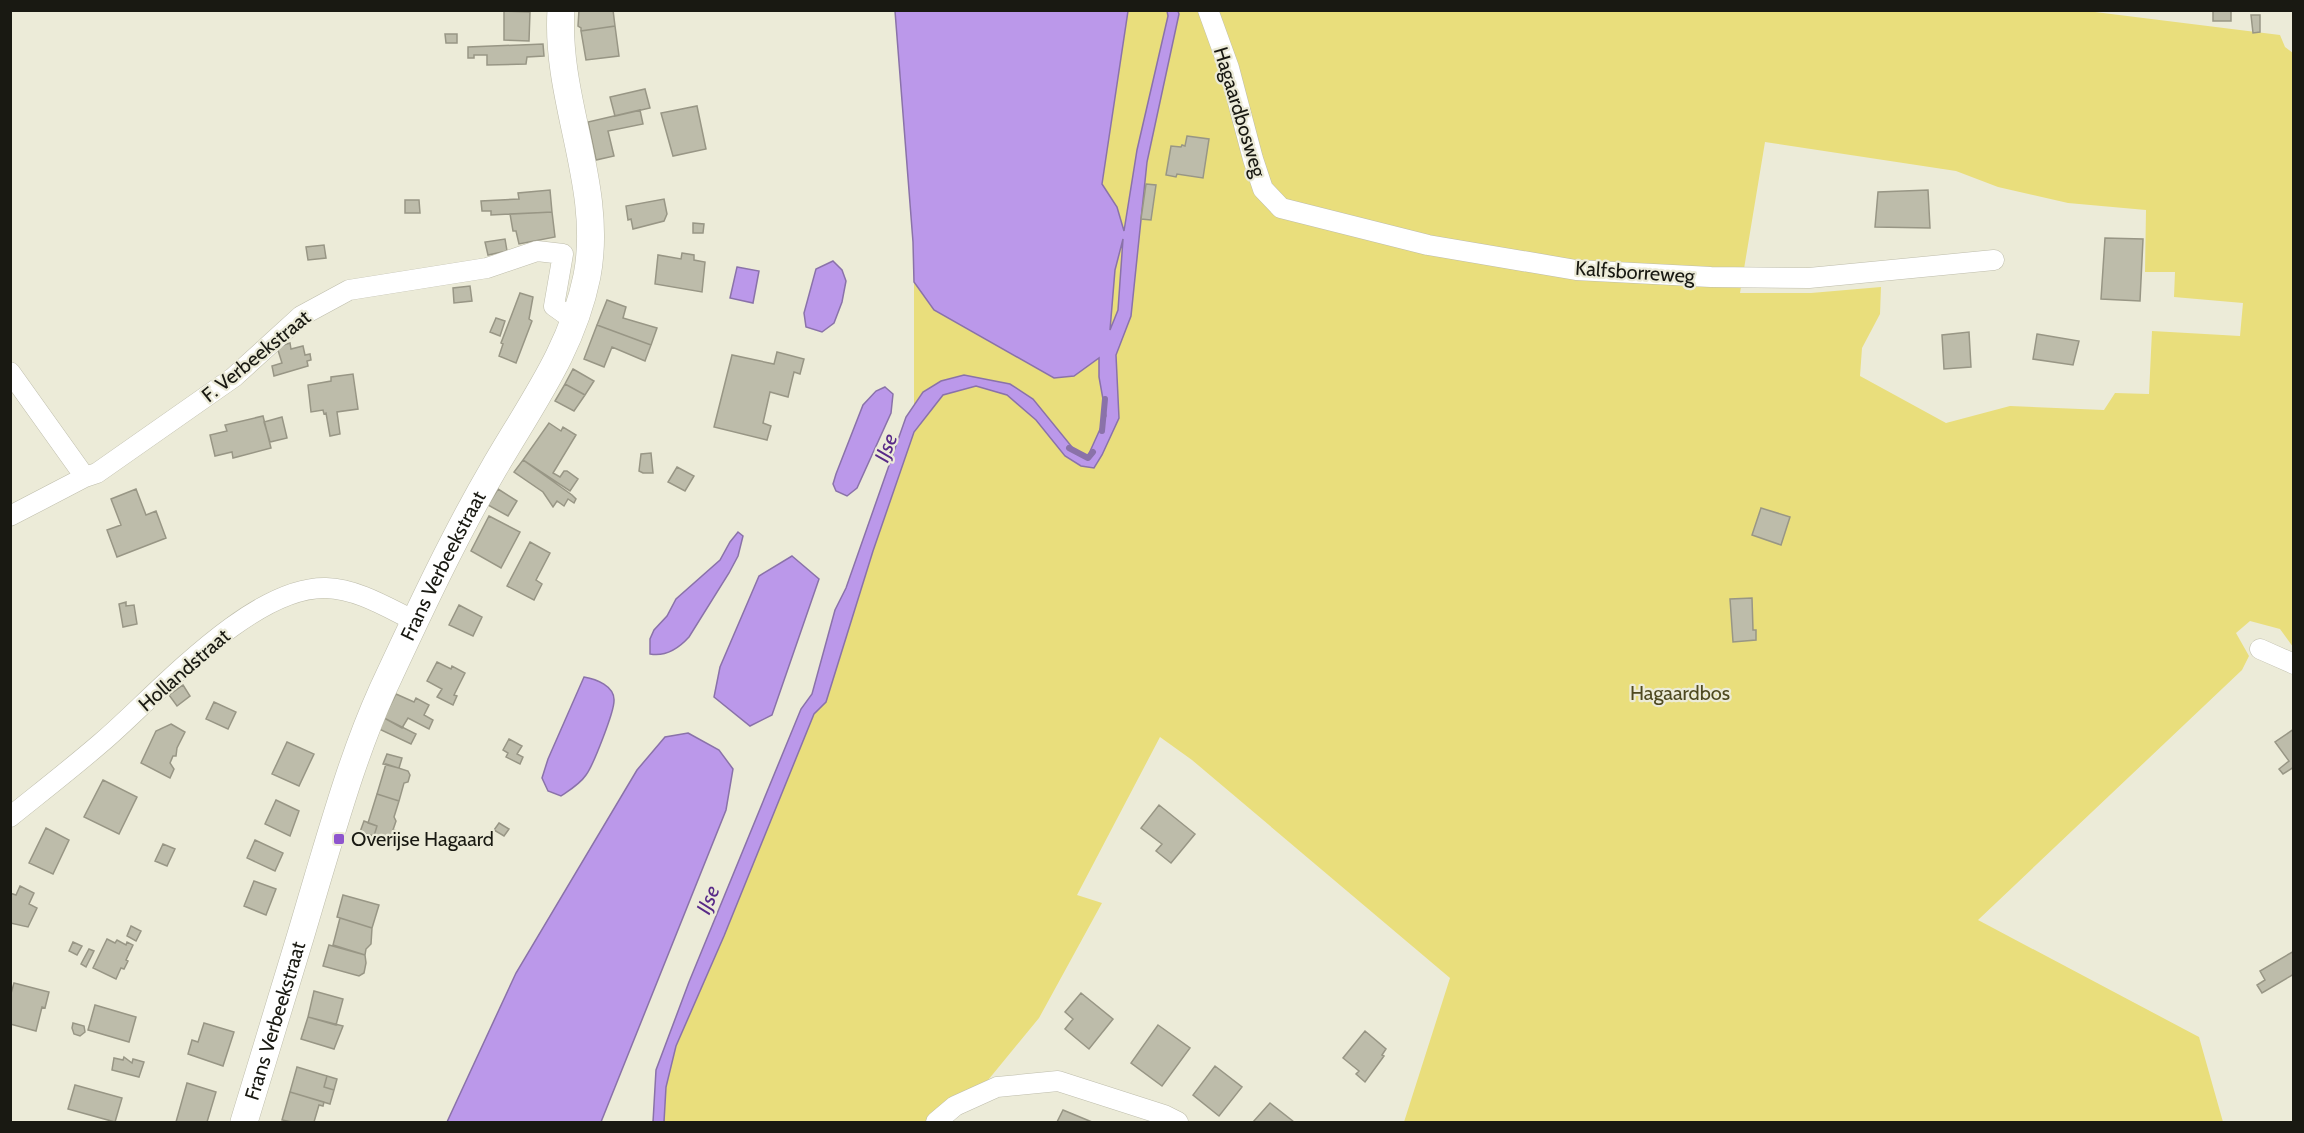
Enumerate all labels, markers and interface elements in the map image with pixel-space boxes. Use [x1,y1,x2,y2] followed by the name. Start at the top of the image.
[1209,44,1271,181] street label: Hagaardbosweg
[1574,256,1697,288] street label: Kalfsborreweg
[197,305,315,407] street label: F. Verbeekstraat
[869,430,902,466] water label: IJse
[395,486,491,644] street label: Frans Verbeekstraat
[133,624,235,716] street label: Hollandstraat
[1630,681,1730,705] park label: Hagaardbos
[351,827,494,851] place label: Overijse Hagaard
[332,832,346,846] marker: Overijse Hagaard
[691,882,725,918] water label: IJse
[240,938,310,1103] street label: Frans Verbeekstraat

